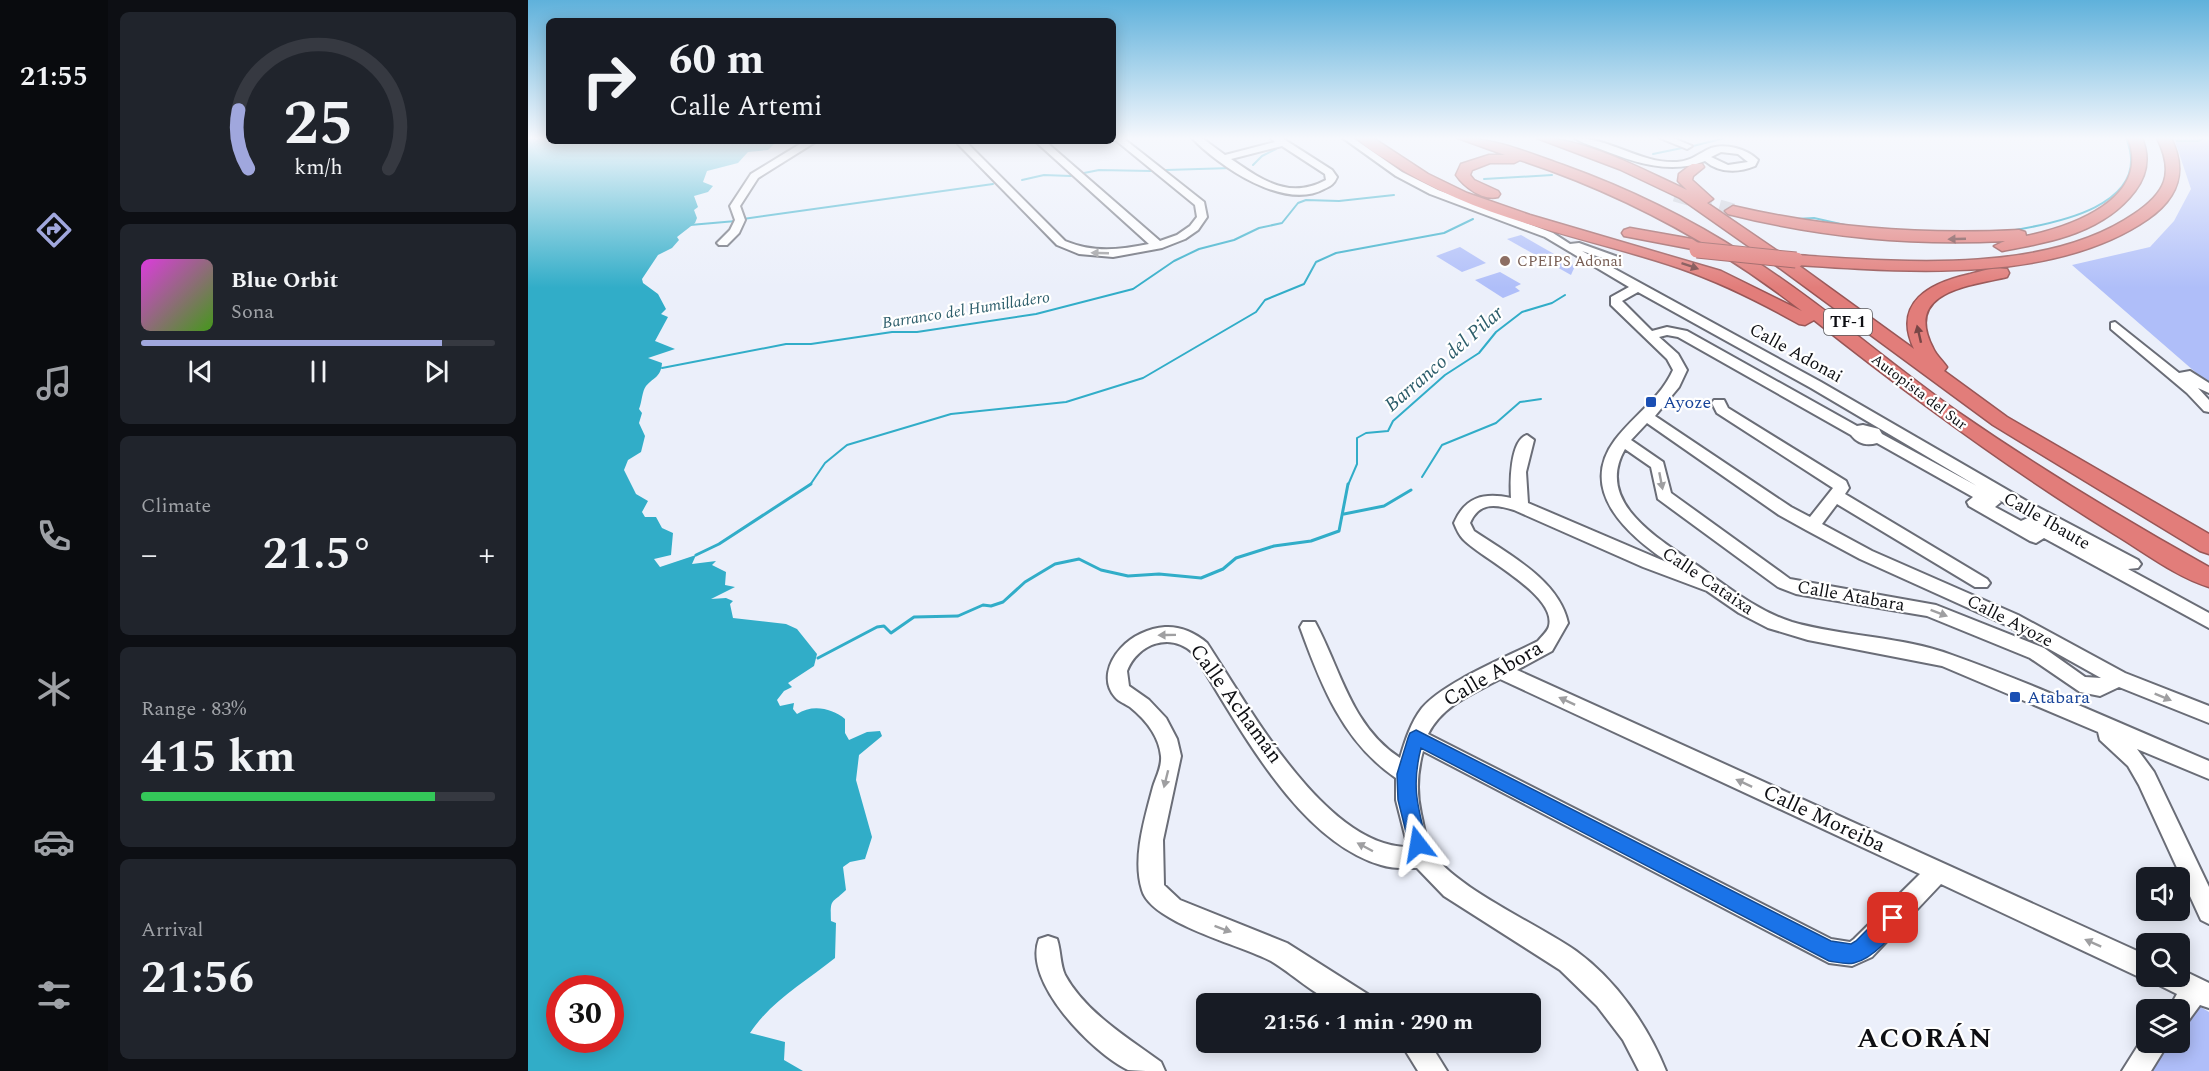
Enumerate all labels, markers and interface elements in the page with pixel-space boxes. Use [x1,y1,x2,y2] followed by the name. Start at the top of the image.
[669,29,764,92] text: 60 m
[570,42,648,120] icon: right
[20,56,88,98] text: 21:55
[283,77,353,172] text: 25
[669,86,823,128] text: Calle Artemi
[294,151,342,184] text: km/h
[33,209,75,251] icon: directions
[1948,234,1967,243] one-way arrow
[1091,248,1110,258] one-way arrow
[1517,250,1623,273] place label: CPEIPS Adonai
[1498,254,1512,268] marker: CPEIPS Adonai
[1681,261,1699,271] one-way arrow
[231,264,338,297] text: Blue Orbit
[880,285,1052,335] water label: Barranco del Humilladero
[231,297,274,327] text: Sona
[1378,298,1511,419] water label: Barranco del Pilar
[1824,309,1872,335] road number: TF-1
[1744,316,1848,390] street label: Calle Adonai
[1913,325,1923,343] one-way arrow
[1866,348,1972,436] street label: Autopista del Sur
[184,355,217,388] icon: previous
[302,355,335,388] icon: pause
[420,355,453,388] icon: next
[33,362,75,404] icon: music
[1663,389,1711,416] place label: Ayoze
[1644,395,1658,409] marker: Ayoze
[1657,472,1666,491] one-way arrow
[1998,485,2096,557] street label: Calle Ibaute
[141,491,211,521] text: Climate
[33,515,75,557] icon: phone
[263,520,373,589] text: 21.5°
[141,530,158,580] text: −
[478,530,495,580] text: +
[1657,540,1760,622] street label: Calle Cataixa
[1795,573,1907,619] street label: Calle Atabara
[1962,588,2058,654] street label: Calle Ayoze
[1930,609,1948,619] one-way arrow
[1157,630,1176,640] one-way arrow
[1437,632,1549,715] street label: Calle Abora
[1181,637,1291,771] street label: Calle Achamán
[33,668,75,710] icon: climate
[2027,684,2090,711] place label: Atabara
[2008,690,2022,704] marker: Atabara
[2155,692,2173,702] one-way arrow
[141,694,246,724] text: Range · 83%
[1559,696,1576,705] one-way arrow
[141,723,296,792] text: 415 km
[1161,770,1170,788] one-way arrow
[1757,777,1891,862] street label: Calle Moreiba
[1736,778,1753,787] one-way arrow
[1386,812,1450,876] position arrow
[33,821,75,863] icon: car
[1356,842,1373,852] one-way arrow
[2136,867,2190,1053] map controls
[2136,867,2190,921] button: sound
[1867,892,1918,943] pin
[1876,901,1909,934] icon: arrive
[141,915,203,945] text: Arrival
[1214,924,1232,934] one-way arrow
[2136,933,2190,987] button: search
[2085,938,2102,947] one-way arrow
[141,944,254,1013] text: 21:56
[33,974,75,1016] icon: filters
[546,975,624,1053] speed limit sign: 30
[2136,999,2190,1053] button: layers
[1264,1006,1473,1039] text: 21:56 · 1 min · 290 m
[1857,1017,1993,1060] district label: ACORÁN

